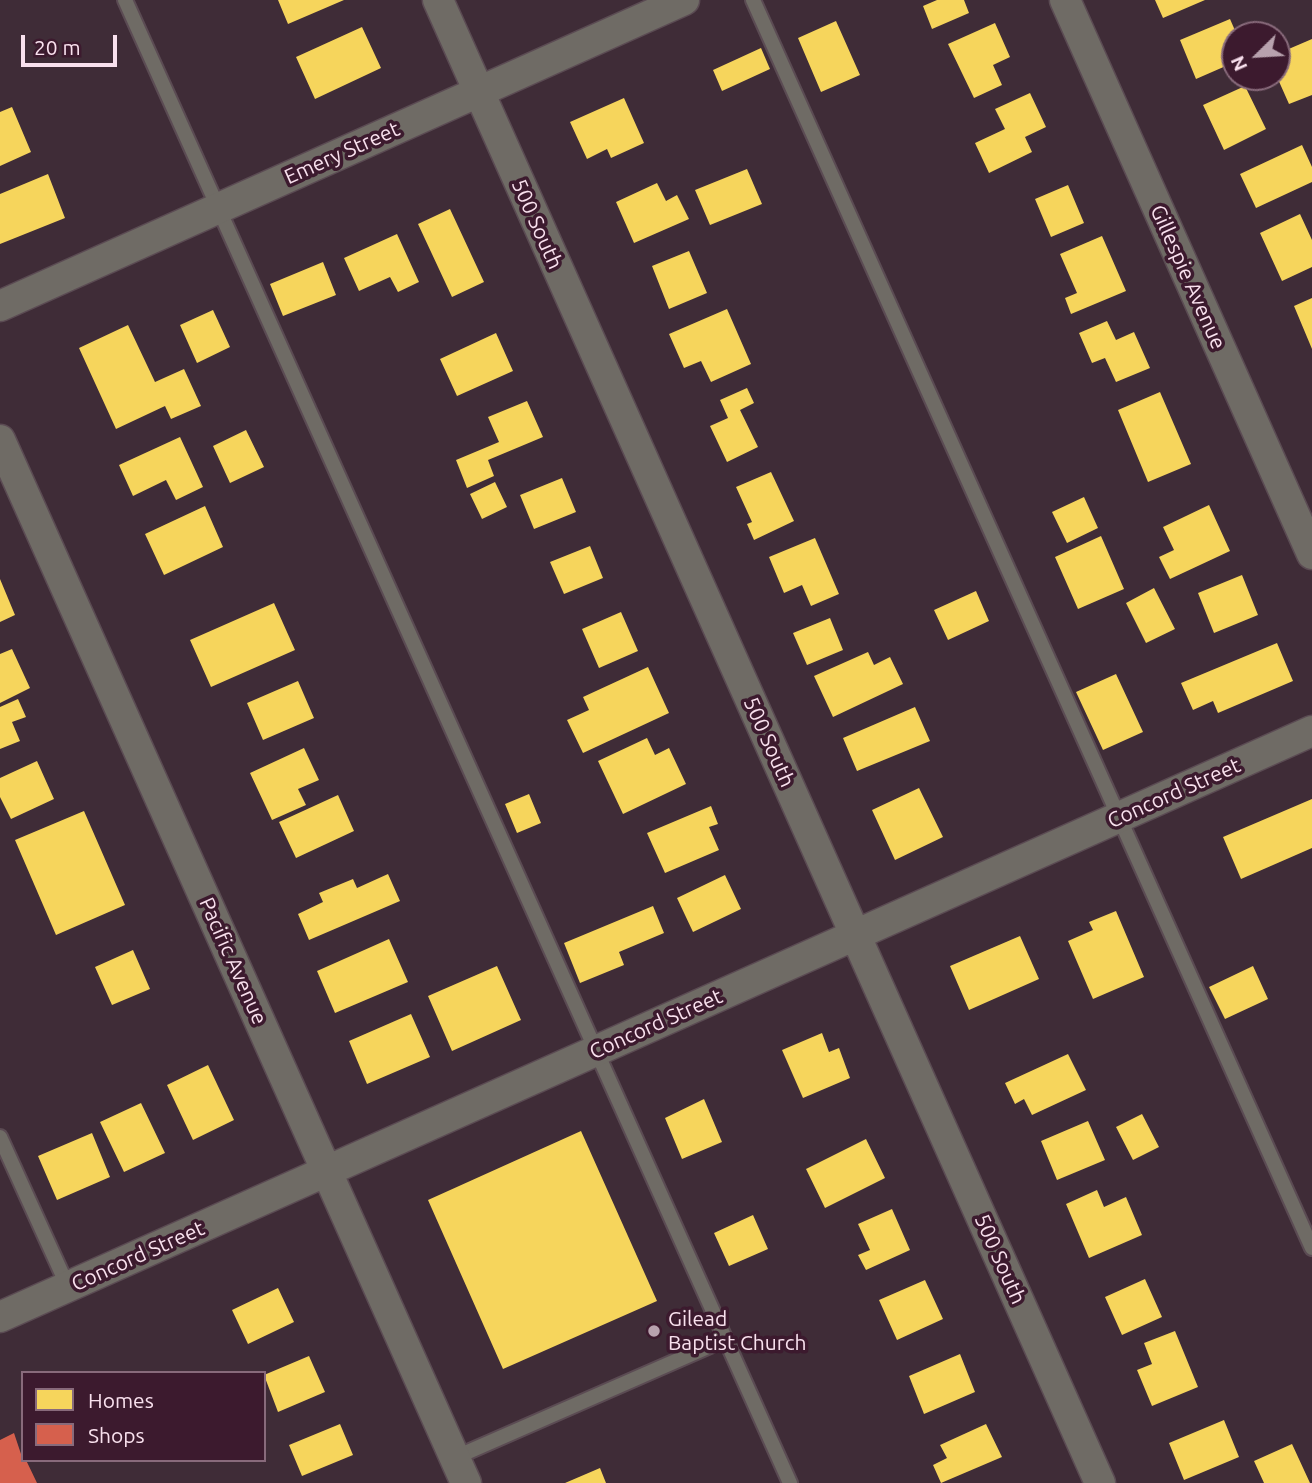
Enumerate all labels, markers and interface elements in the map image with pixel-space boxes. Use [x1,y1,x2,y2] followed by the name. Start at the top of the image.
[24,21,121,65] scale bar
[1221,21,1291,91] north arrow
[34,35,81,59] text: 20 m
[1226,53,1252,75] text: N
[280,116,404,190] street label: Emery Street
[506,175,568,273] street label: 500 South
[1145,201,1231,353] street label: Gillespie Avenue
[738,693,800,791] street label: 500 South
[1104,752,1244,834] street label: Concord Street
[194,894,272,1028] street label: Pacific Avenue
[586,983,726,1065] street label: Concord Street
[969,1210,1031,1308] street label: 500 South
[68,1215,208,1297] street label: Concord Street
[668,1306,806,1356] place label: Gilead Baptist Church
[646,1323,662,1339] marker: Gilead Baptist Church
[21,1371,266,1462] legend
[88,1388,154,1412] text: Homes
[88,1423,145,1447] text: Shops

